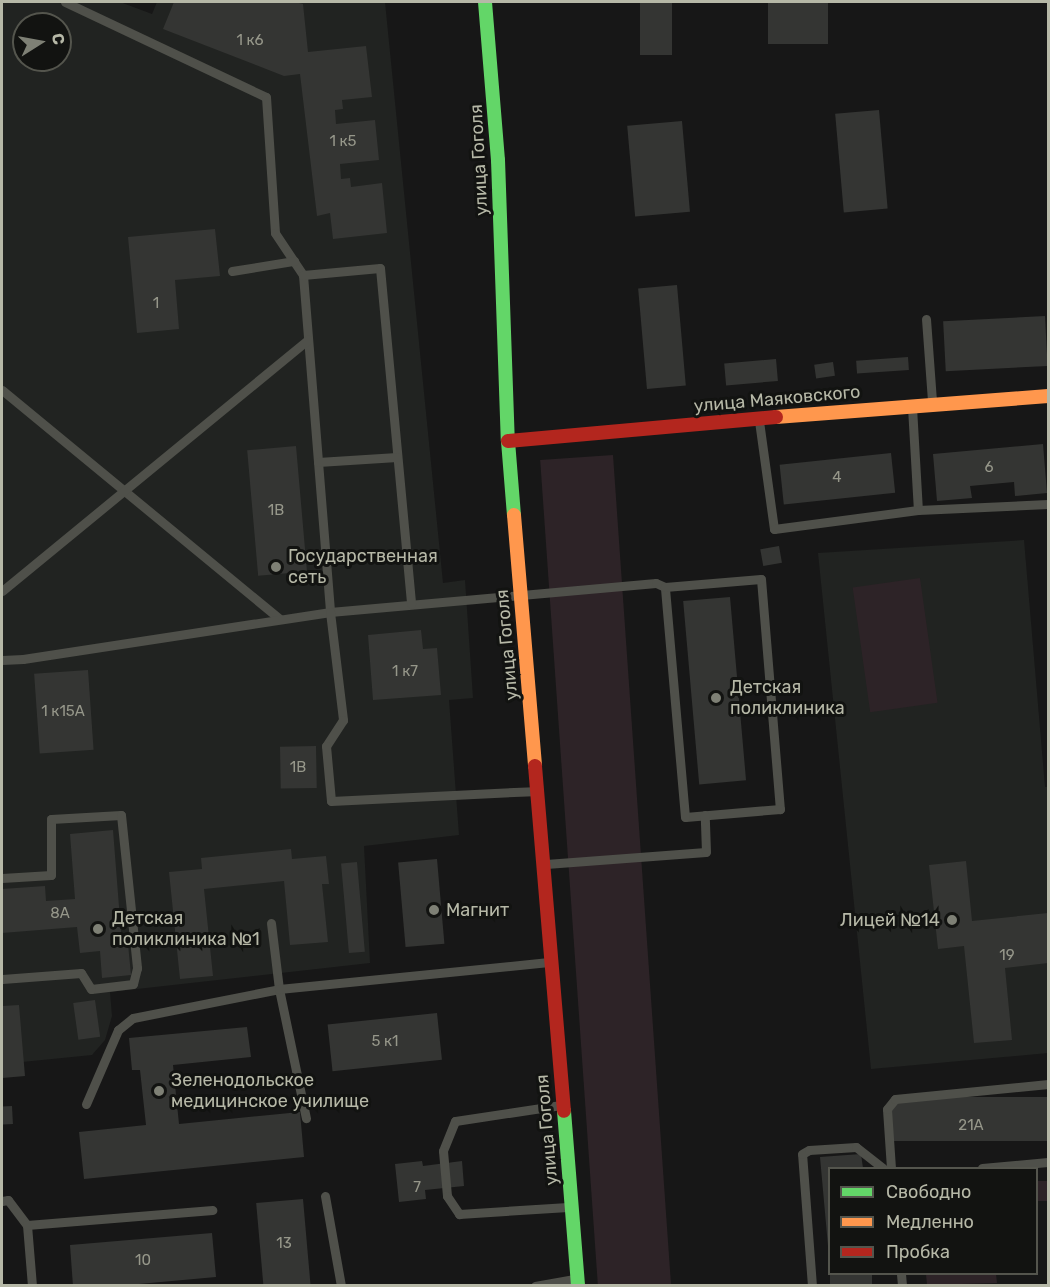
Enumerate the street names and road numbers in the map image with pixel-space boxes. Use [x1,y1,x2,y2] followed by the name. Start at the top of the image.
[465,104,493,216] street label: улица Гоголя
[693,381,861,417] street label: улица Маяковского
[491,588,523,702] street label: улица Гоголя
[531,1073,563,1187] street label: улица Гоголя

